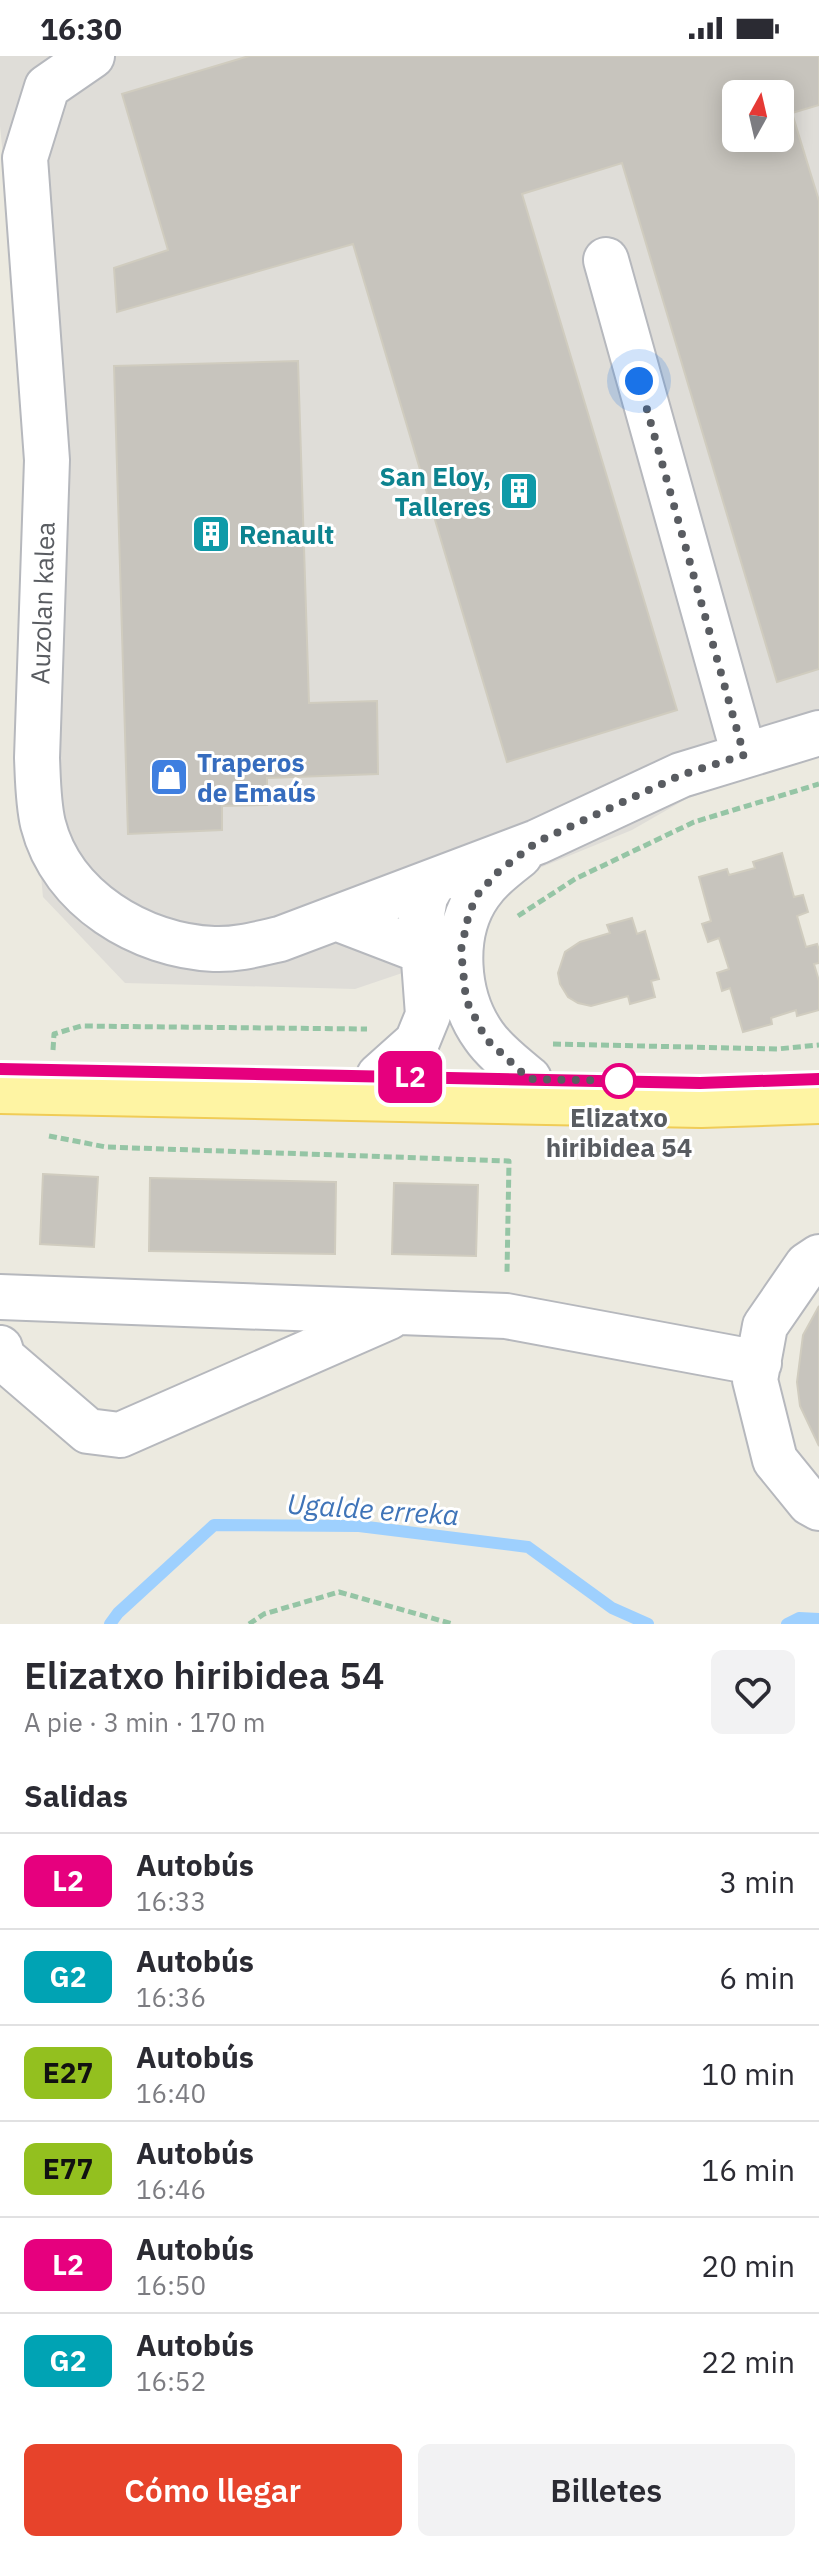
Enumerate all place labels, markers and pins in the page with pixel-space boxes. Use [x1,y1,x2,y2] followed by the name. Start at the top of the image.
[380,459,491,523] place label: San Eloy, Talleres
[498,470,540,512] building icon: San Eloy, Talleres
[190,513,232,555] building icon: Renault
[239,517,334,551] place label: Renault
[197,745,316,809] place label: Traperos de Emaús
[148,756,190,798] shop icon: Traperos de Emaús
[602,1064,636,1098] marker: Elizatxo hiribidea 54
[546,1100,692,1164] place label: Elizatxo hiribidea 54

